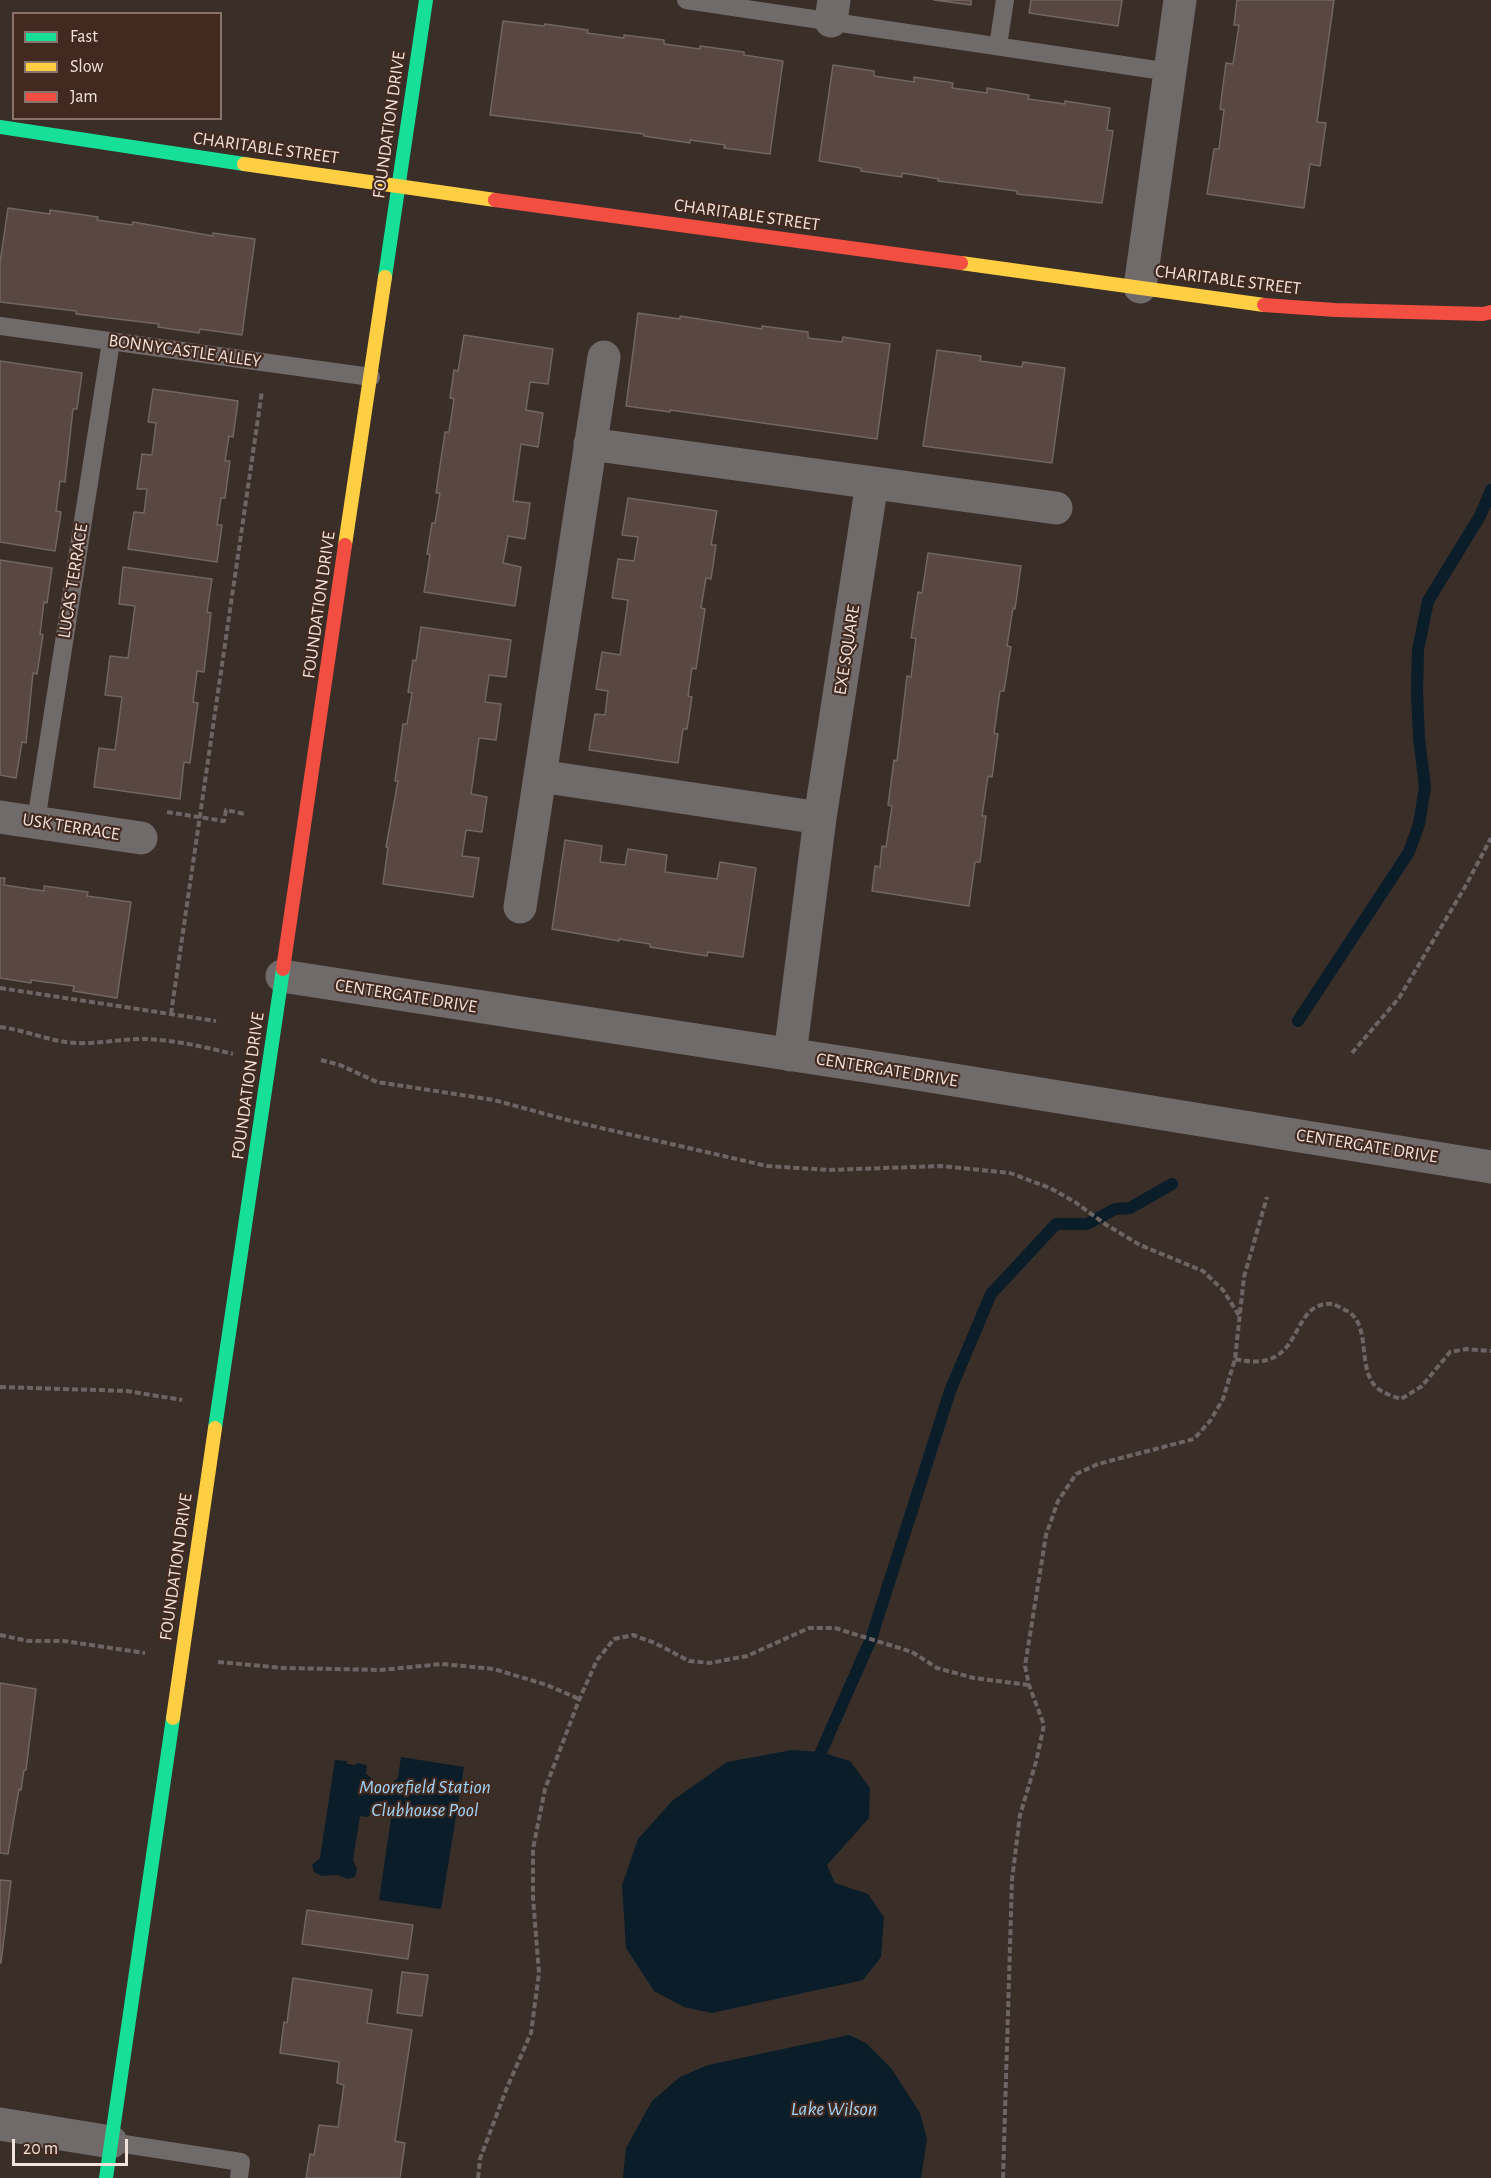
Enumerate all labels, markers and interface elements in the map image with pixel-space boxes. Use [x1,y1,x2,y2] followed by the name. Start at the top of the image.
[12,12,222,120] legend
[70,28,98,46] text: Fast
[368,50,410,200] street label: FOUNDATION DRIVE
[70,58,103,76] text: Slow
[70,88,98,106] text: Jam
[192,127,340,169] street label: CHARITABLE STREET
[673,194,821,236] street label: CHARITABLE STREET
[1154,260,1302,300] street label: CHARITABLE STREET
[107,330,263,372] street label: BONNYCASTLE ALLEY
[53,522,93,640] street label: LUCAS TERRACE
[298,530,340,680] street label: FOUNDATION DRIVE
[829,603,865,697] street label: EXE SQUARE
[21,809,121,845] street label: USK TERRACE
[334,974,478,1018] street label: CENTERGATE DRIVE
[227,1011,269,1161] street label: FOUNDATION DRIVE
[815,1048,959,1092] street label: CENTERGATE DRIVE
[1295,1124,1439,1168] street label: CENTERGATE DRIVE
[155,1492,197,1642] street label: FOUNDATION DRIVE
[359,1775,491,1822] water label: Moorefield Station Clubhouse Pool
[791,2097,877,2121] water label: Lake Wilson
[15,2127,130,2165] scale bar
[23,2140,58,2158] text: 20 m

